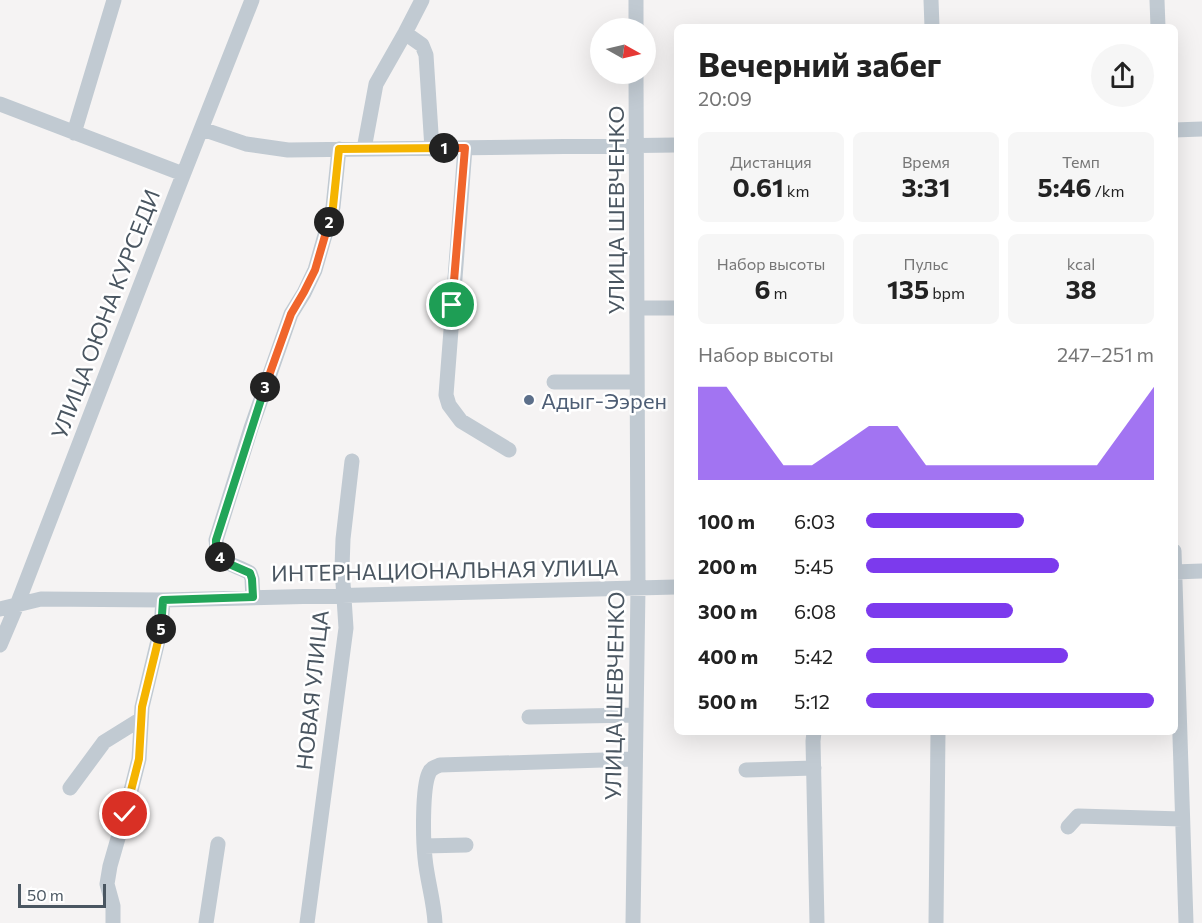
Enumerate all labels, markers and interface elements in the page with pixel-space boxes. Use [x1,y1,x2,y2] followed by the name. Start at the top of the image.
[590,18,656,84] north arrow
[590,18,656,84] map controls
[698,43,941,84] text: Вечерний забег
[1091,44,1154,107] button: share
[698,86,752,110] text: 20:09
[602,106,629,314] street label: УЛИЦА ШЕВЧЕНКО
[429,133,459,163] pin: 1
[440,138,448,157] text: 1
[730,152,812,171] text: Дистанция
[902,152,950,171] text: Время
[1062,152,1100,171] text: Темп
[733,171,784,202] text: 0.61
[902,171,950,202] text: 3:31
[1038,171,1092,202] text: 5:46
[784,181,809,200] text: km
[1092,181,1124,200] text: /km
[45,185,165,443] street label: УЛИЦА ОЮНА КУРСЕДИ
[314,207,344,237] pin: 2
[324,212,334,231] text: 2
[717,254,825,273] text: Набор высоты
[903,254,949,273] text: Пульс
[1067,254,1095,273] text: kcal
[754,273,771,304] text: 6
[887,273,929,304] text: 135
[1065,273,1097,304] text: 38
[426,279,477,330] pin
[771,283,788,302] text: m
[929,283,965,302] text: bpm
[435,288,468,321] icon: arrive
[698,342,834,366] text: Набор высоты
[1057,342,1154,366] text: 247–251 m
[250,372,280,402] pin: 3
[260,377,270,396] text: 3
[541,387,667,414] place label: Адыг-Ээрен
[522,393,536,407] marker: Адыг-Ээрен
[698,509,755,533] text: 100 m
[794,509,835,533] text: 6:03
[205,542,235,572] pin: 4
[215,547,225,566] text: 4
[271,553,619,587] street label: ИНТЕРНАЦИОНАЛЬНАЯ УЛИЦА
[698,554,757,578] text: 200 m
[794,554,834,578] text: 5:45
[599,591,629,801] street label: УЛИЦА ШЕВЧЕНКО
[698,599,758,623] text: 300 m
[794,599,836,623] text: 6:08
[290,609,334,771] street label: НОВАЯ УЛИЦА
[146,614,176,644] pin: 5
[156,619,166,638] text: 5
[698,644,758,668] text: 400 m
[794,644,833,668] text: 5:42
[698,689,758,713] text: 500 m
[794,689,830,713] text: 5:12
[99,788,150,839] pin
[108,797,141,830] icon: check
[18,881,106,908] scale bar
[27,885,64,904] text: 50 m

